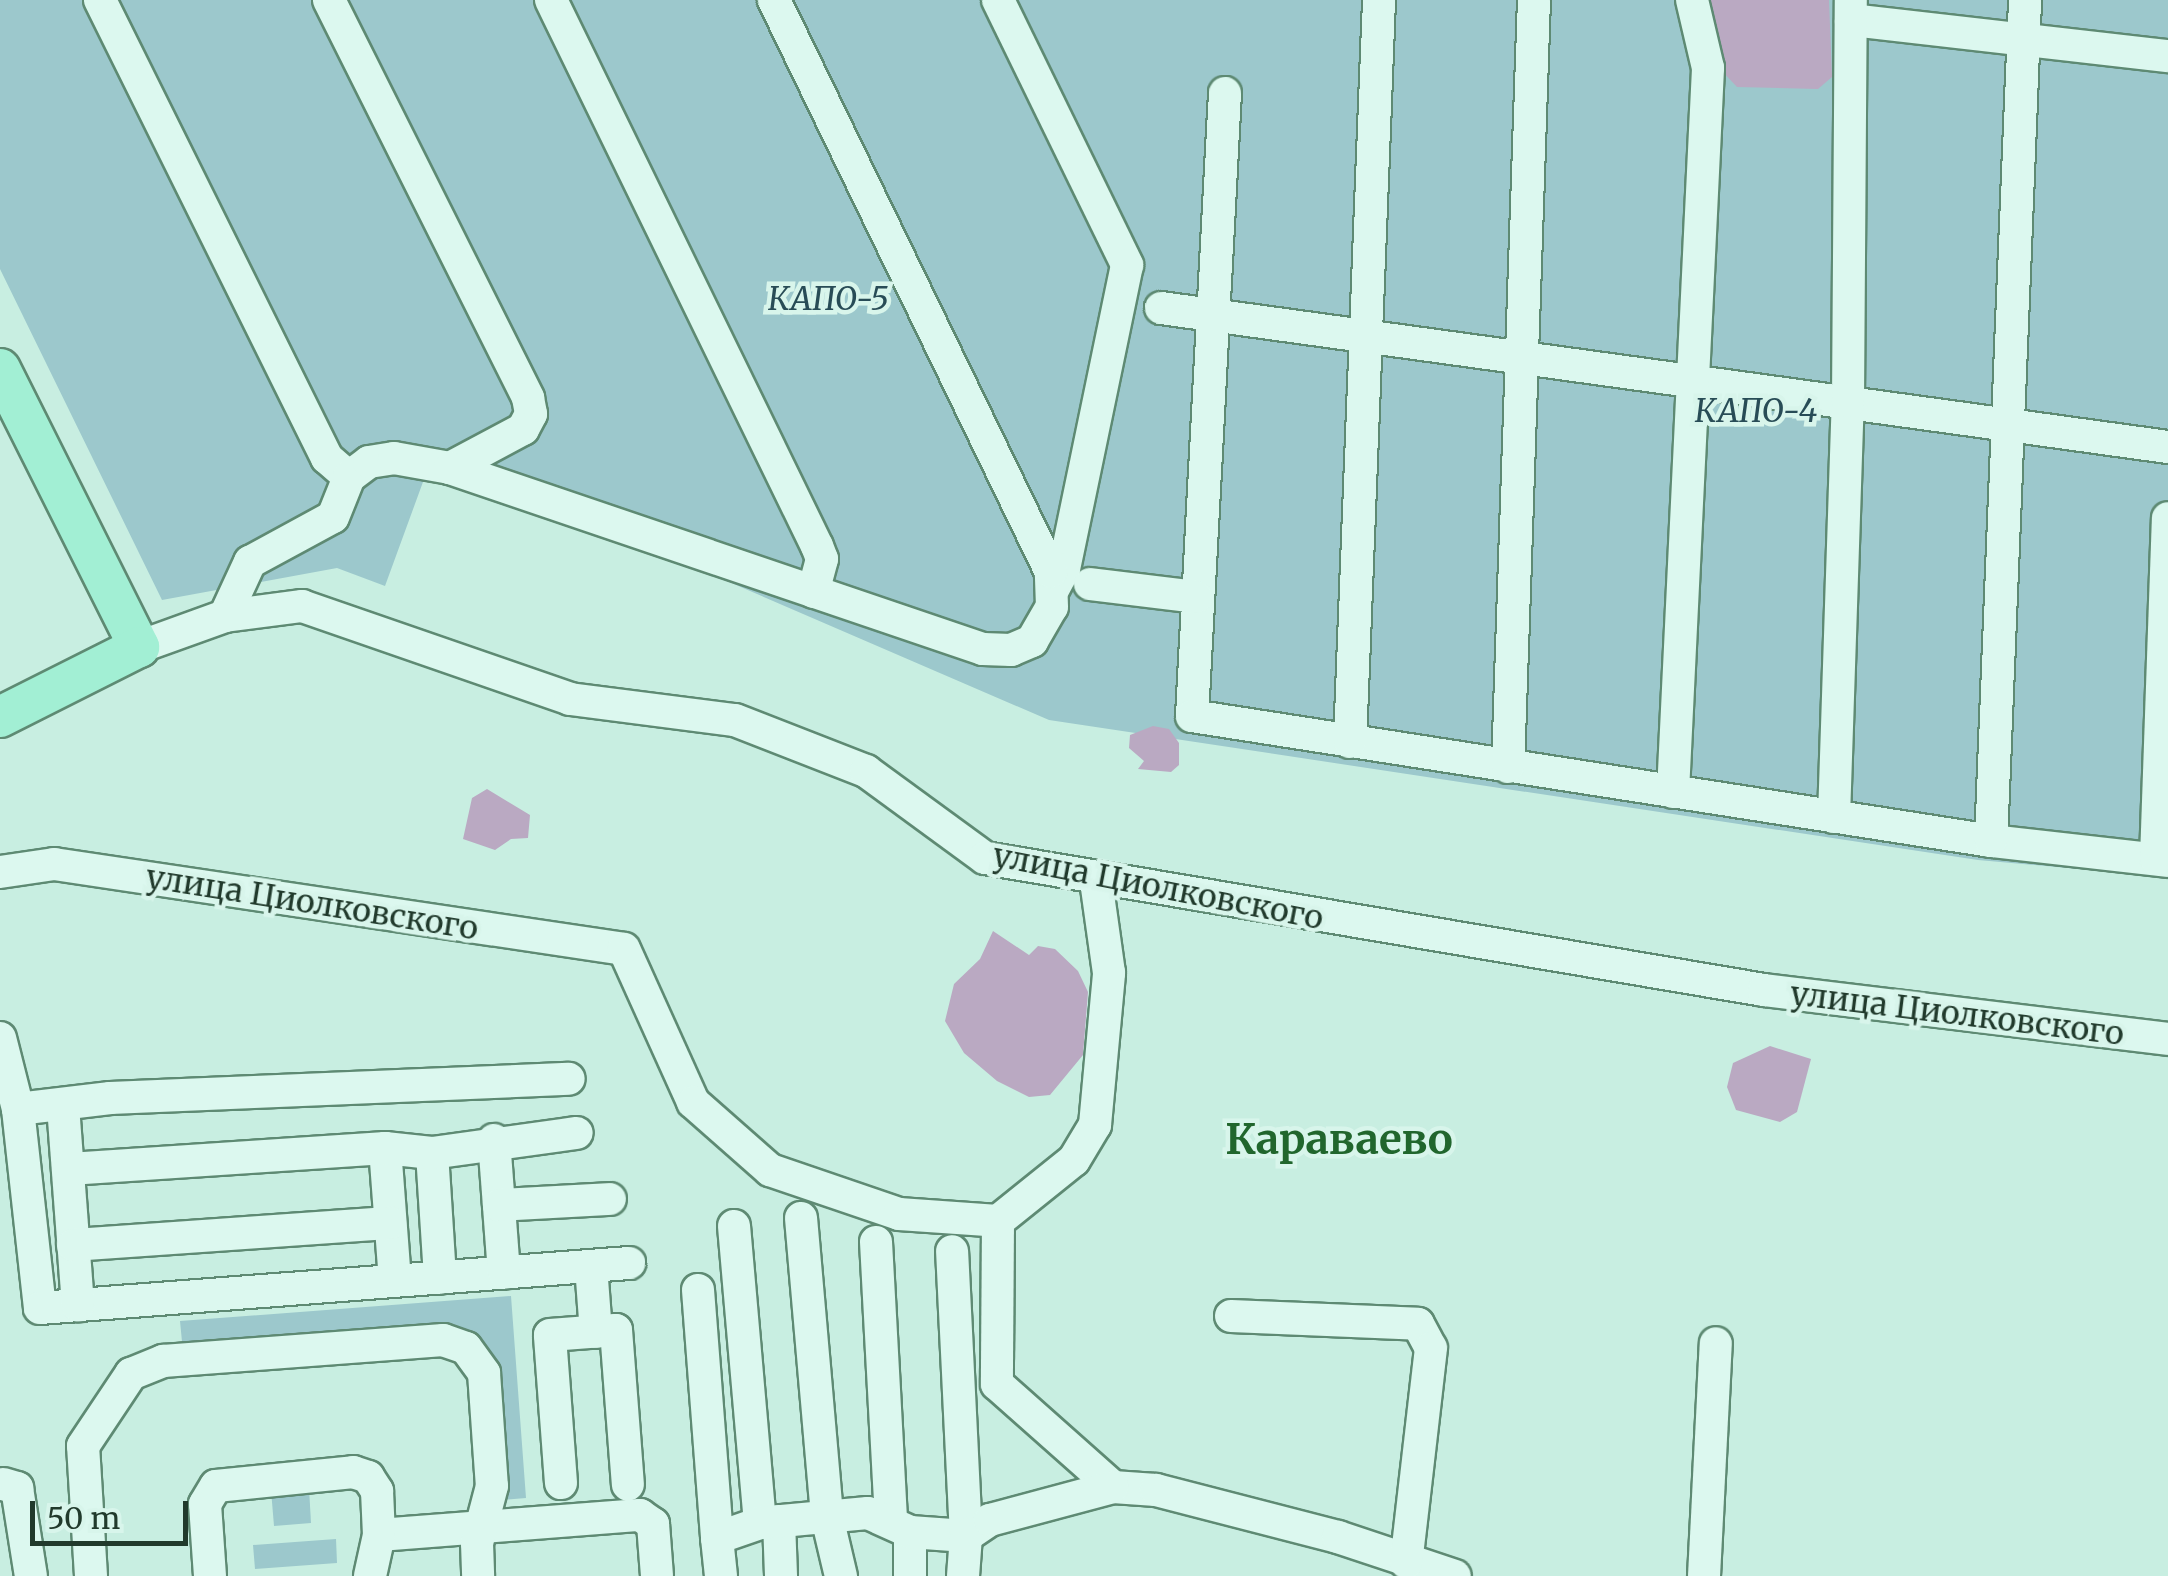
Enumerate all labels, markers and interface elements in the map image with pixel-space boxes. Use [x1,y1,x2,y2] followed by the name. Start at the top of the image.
[768,280,888,318] park label: КАПО-5
[1694,392,1818,430] park label: КАПО-4
[990,836,1326,938] street label: улица Циолковского
[143,858,481,948] street label: улица Циолковского
[1788,974,2126,1054] street label: улица Циолковского
[1225,1114,1453,1164] district label: Караваево
[35,1481,192,1543] scale bar
[47,1499,120,1537] text: 50 m

